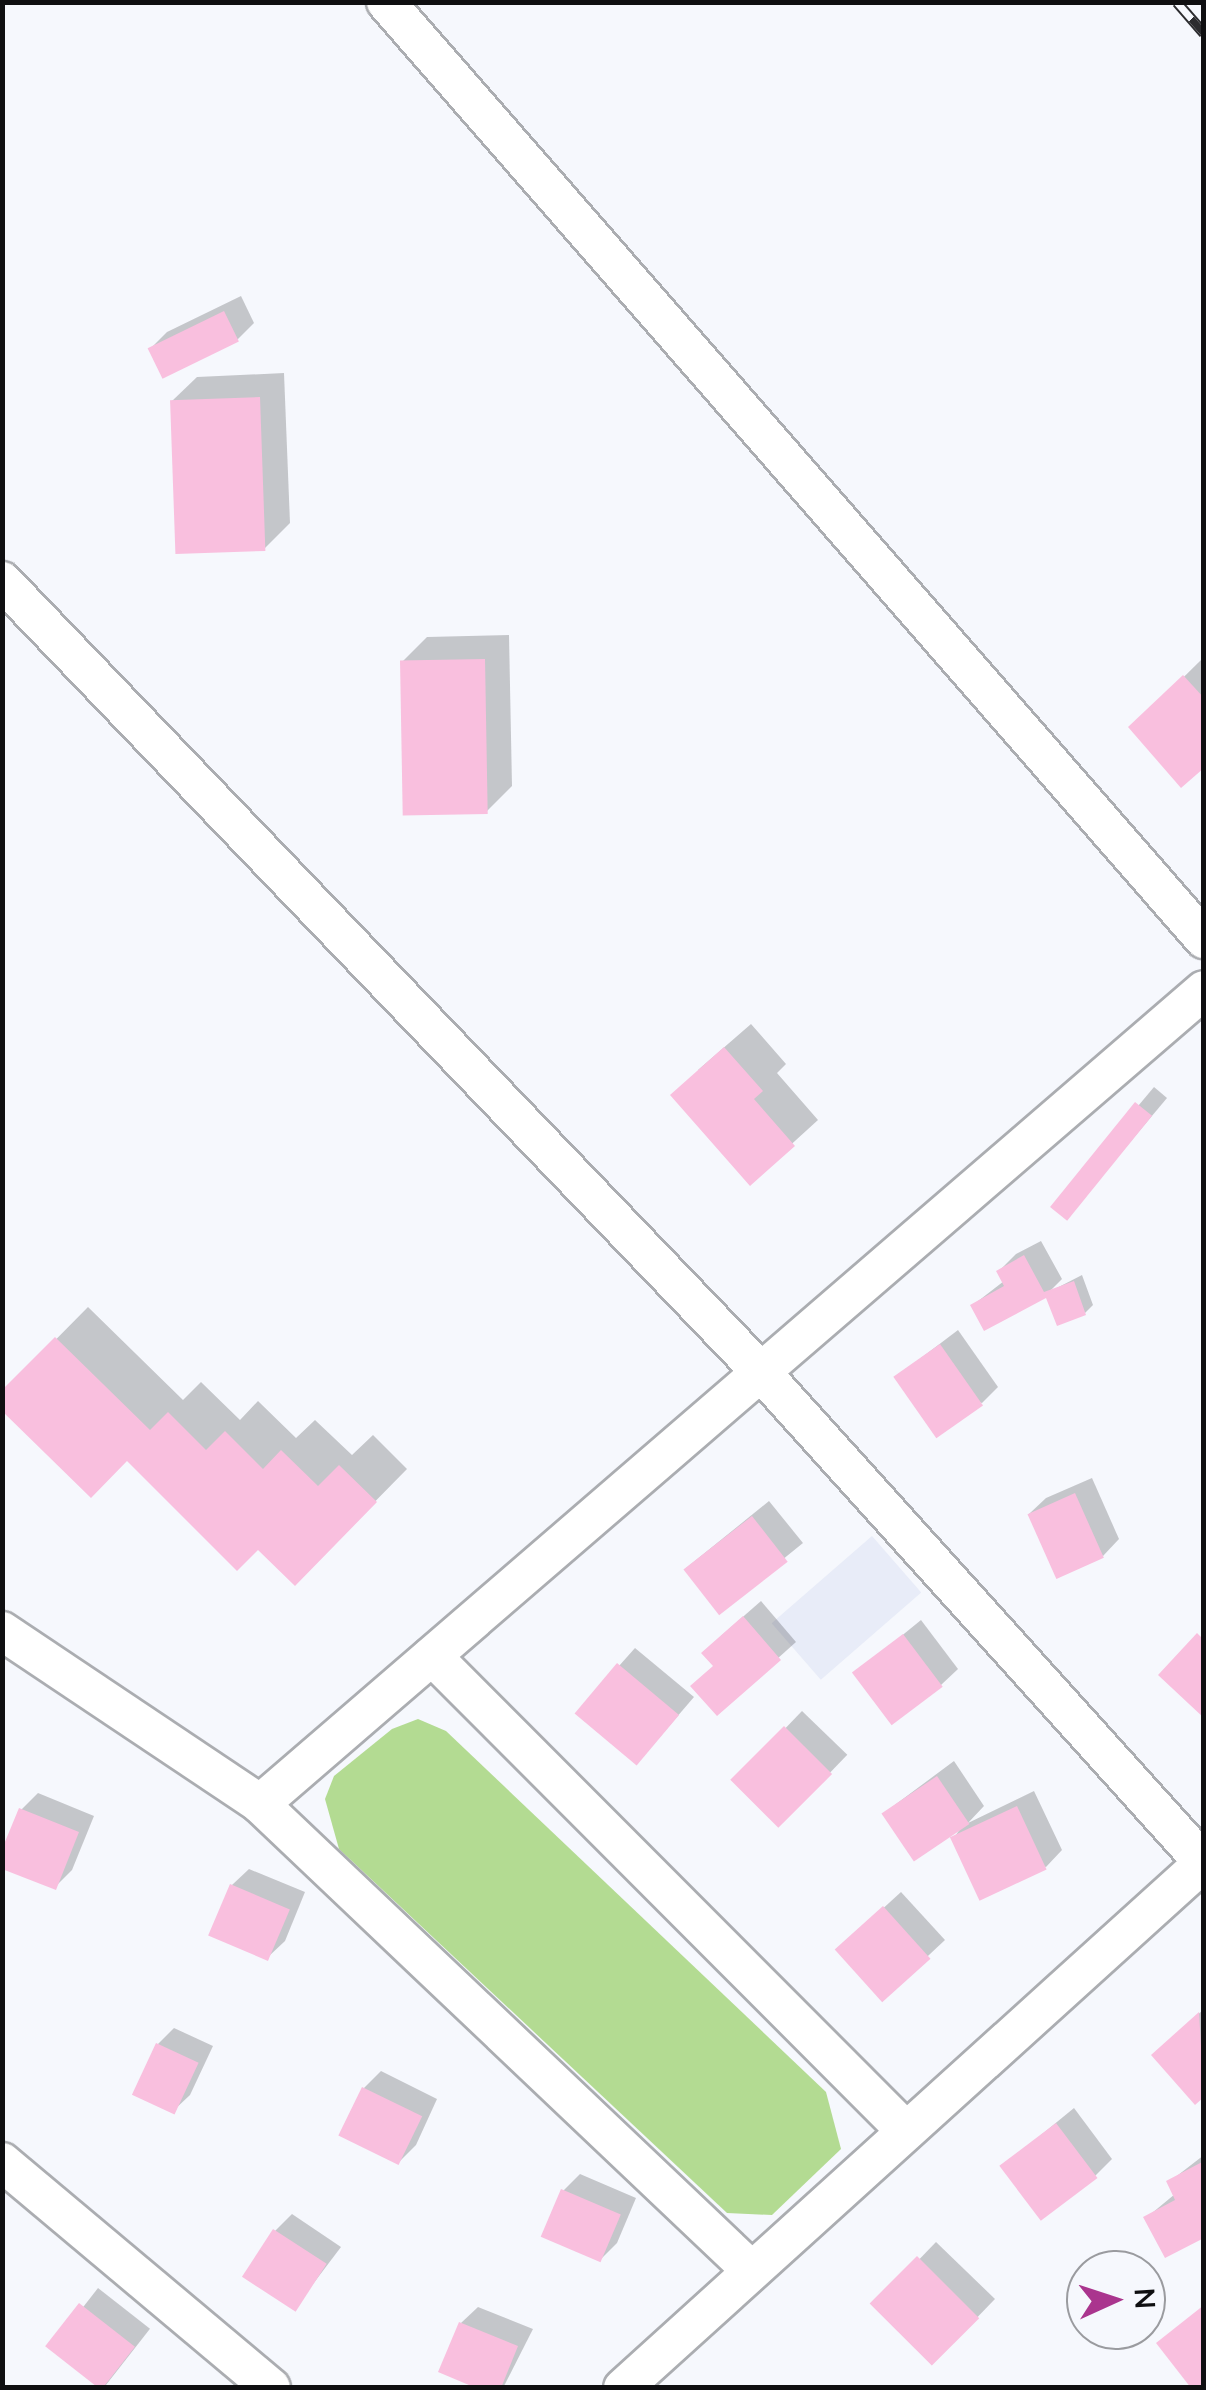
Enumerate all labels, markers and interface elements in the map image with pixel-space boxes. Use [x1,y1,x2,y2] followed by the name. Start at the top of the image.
[1066,2250,1166,2350] north arrow
[1124,2287,1163,2310] text: N

